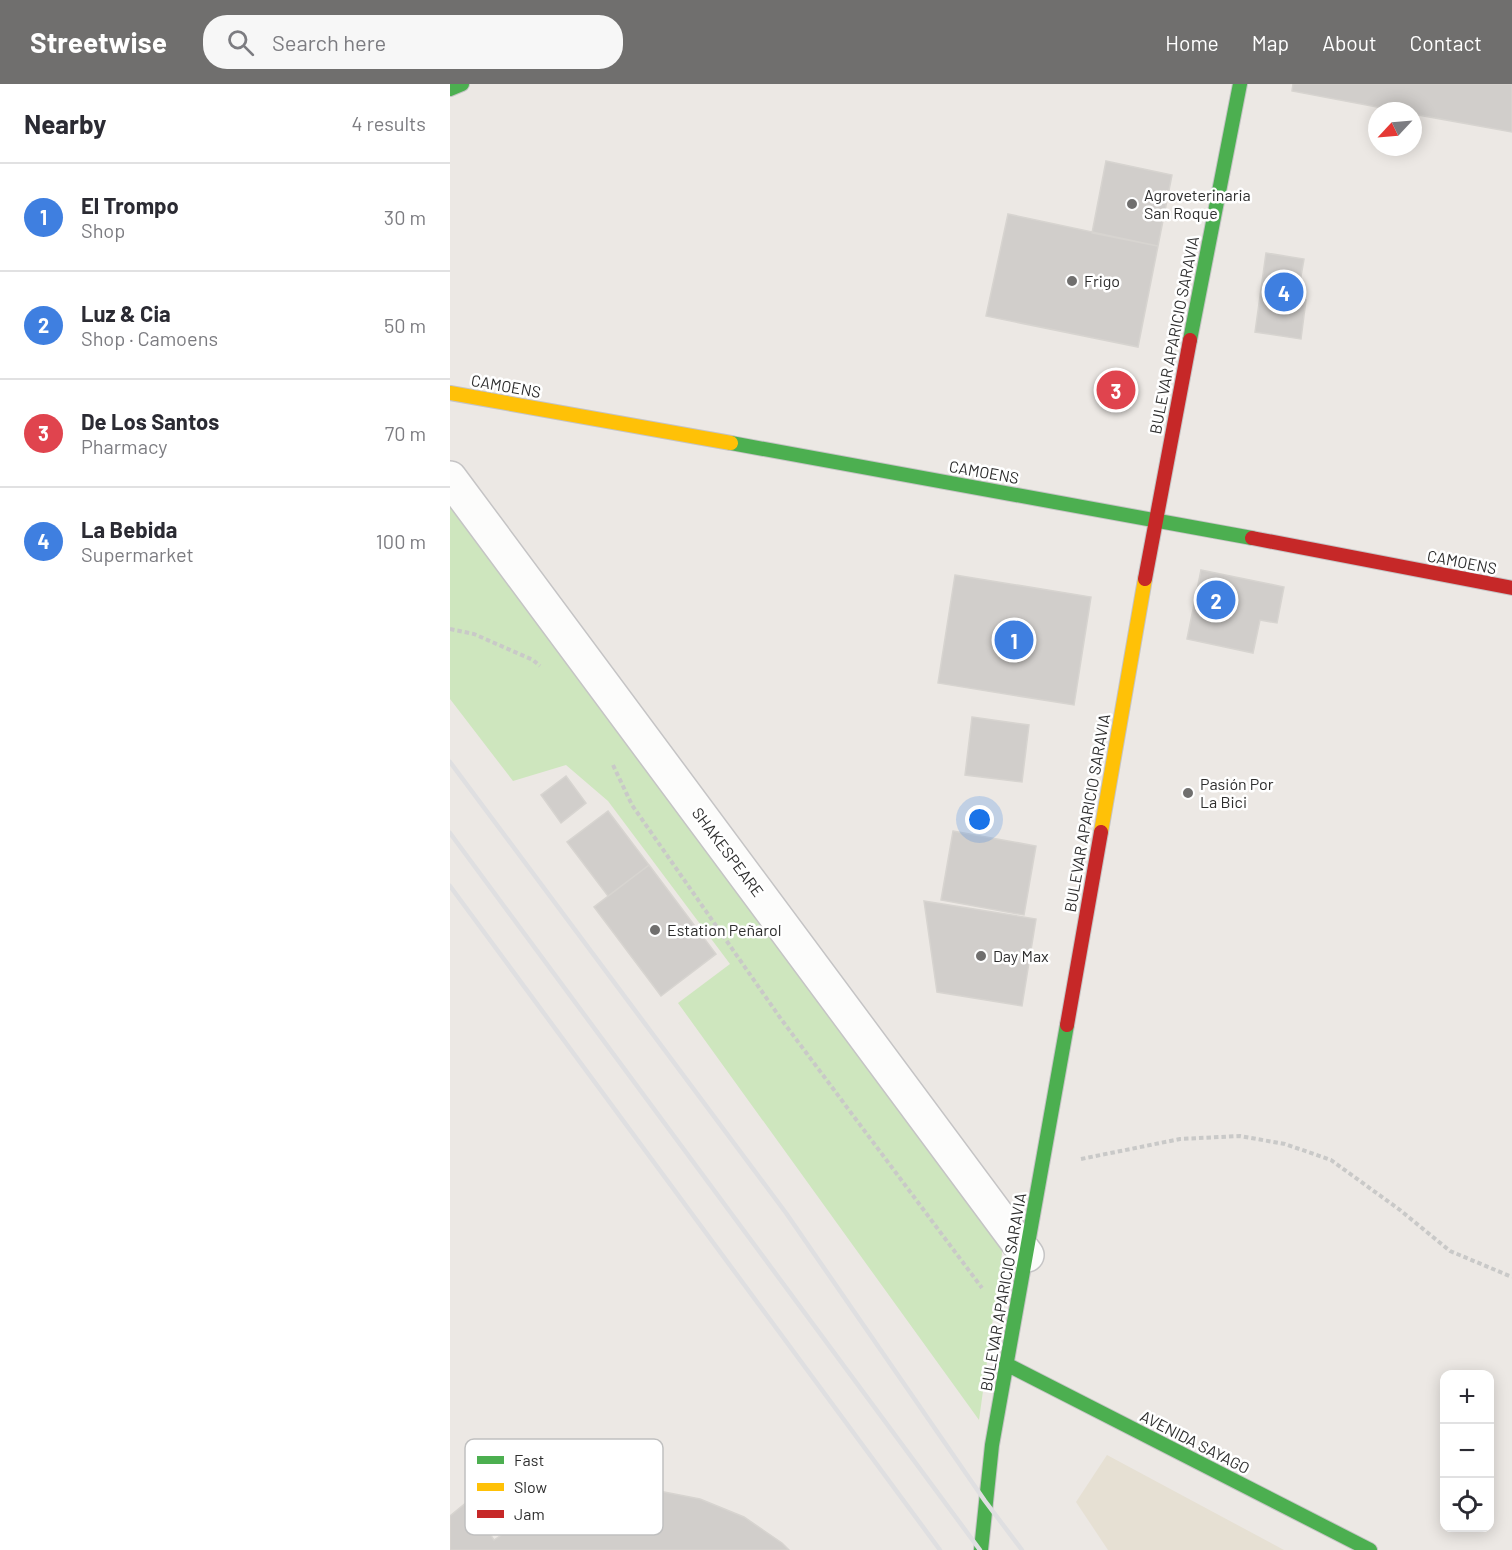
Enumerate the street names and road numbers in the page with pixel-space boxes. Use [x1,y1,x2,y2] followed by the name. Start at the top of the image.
[1145,234,1202,435] street label: BULEVAR APARICIO SARAVIA
[470,370,543,401] street label: CAMOENS
[948,456,1021,487] street label: CAMOENS
[1426,545,1499,578] street label: CAMOENS
[1060,712,1113,914] street label: BULEVAR APARICIO SARAVIA
[689,803,768,900] street label: SHAKESPEARE
[976,1191,1029,1393] street label: BULEVAR APARICIO SARAVIA
[1137,1406,1253,1477] street label: AVENIDA SAYAGO

